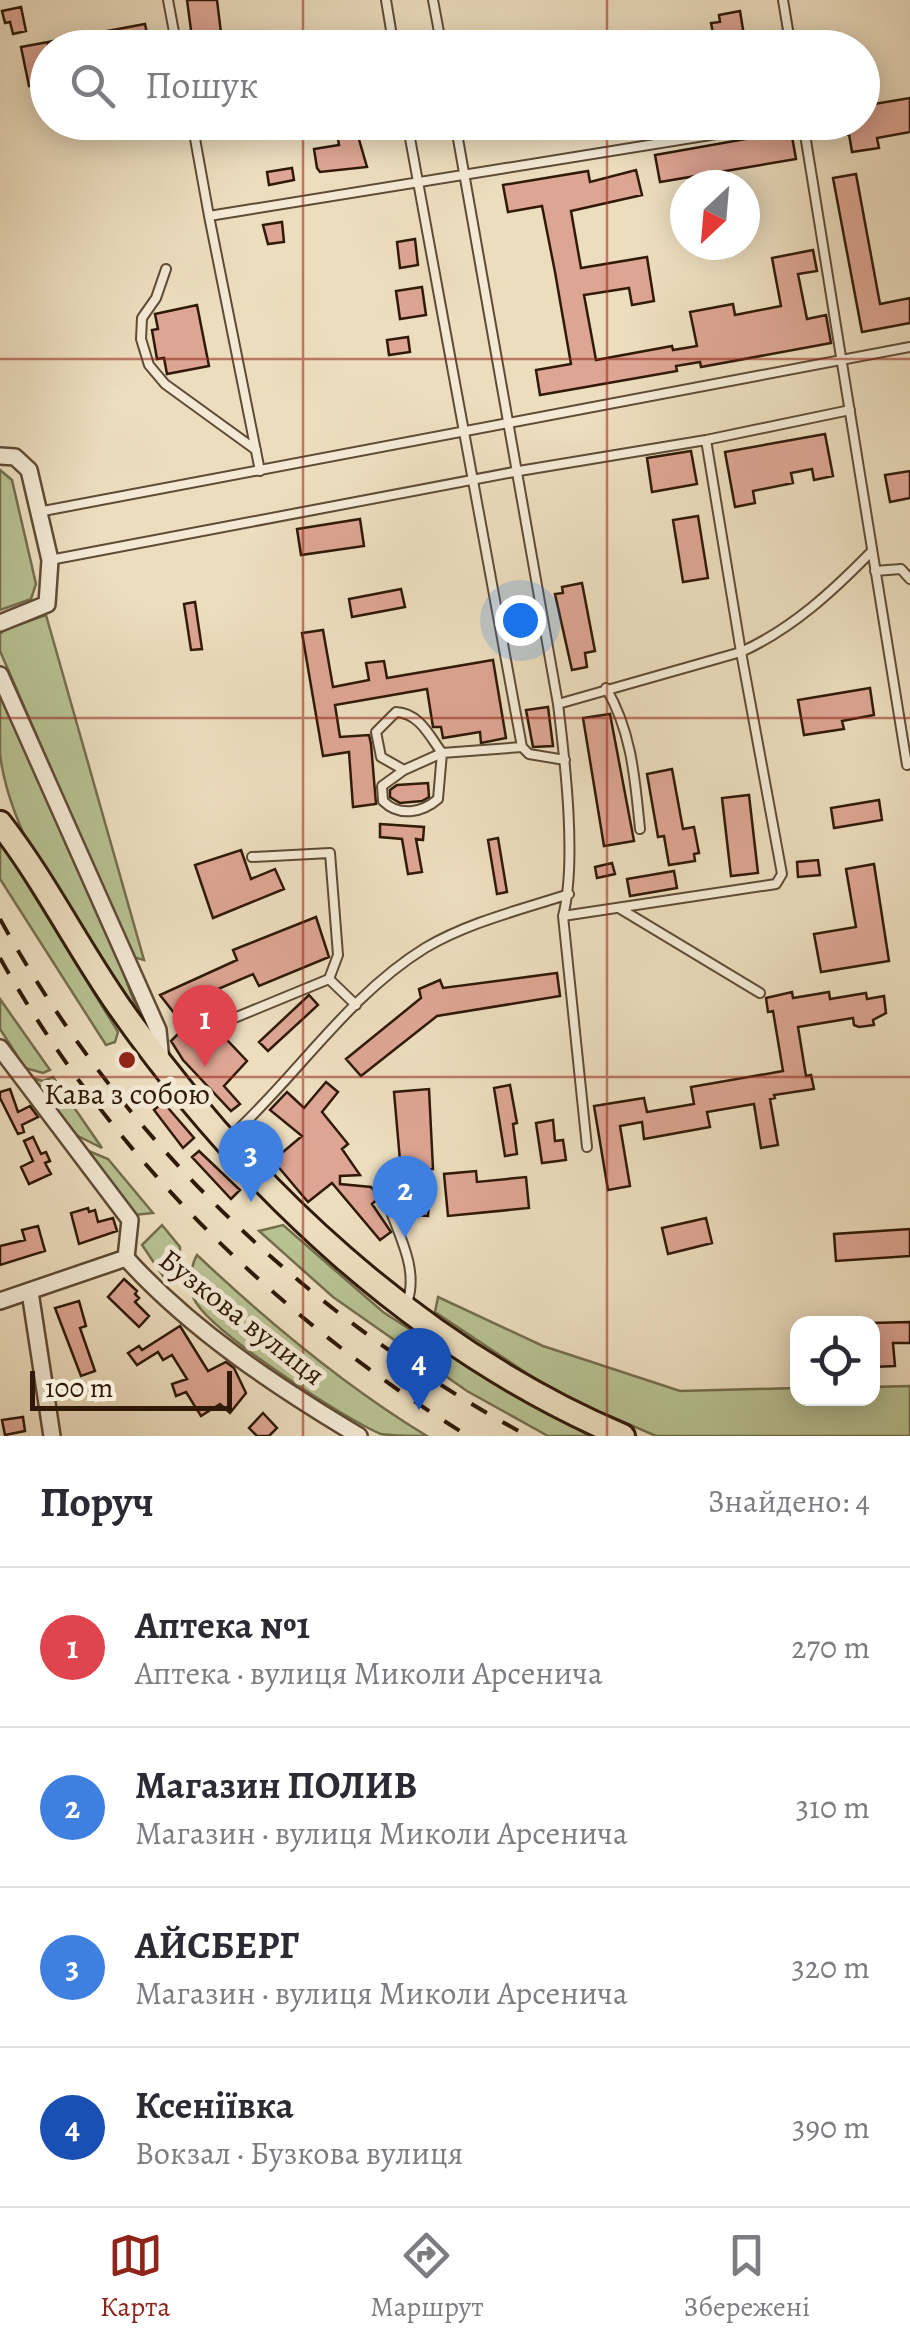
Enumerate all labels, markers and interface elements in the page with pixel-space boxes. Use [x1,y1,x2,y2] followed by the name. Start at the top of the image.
[30,30,880,140] search box
[65,58,120,113] icon: search
[145,59,258,111] text: Пошук
[670,170,760,260] north arrow
[495,595,546,646] your location
[172,984,238,1067] pin: 1
[116,1049,138,1071] marker: Кава з собою
[44,1074,210,1114] place label: Кава з собою
[218,1120,284,1202] pin: 3
[372,1156,438,1238] pin: 2
[151,1240,333,1394] street label: Бузкова вулиця
[790,1316,880,1406] map controls
[790,1316,880,1406] button: locate
[386,1328,452,1410] pin: 4
[30,1366,232,1410] scale bar
[45,1369,113,1407] text: 100 m
[40,1473,154,1530] text: Поруч
[708,1479,870,1523] text: Знайдено: 4
[135,1599,310,1651] text: Аптека №1
[67,1625,78,1669] text: 1
[791,1625,870,1669] text: 270 m
[135,1651,603,1695] text: Аптека · вулиця Миколи Арсенича
[135,1759,417,1811] text: Магазин ПОЛИВ
[65,1785,80,1829] text: 2
[796,1785,870,1829] text: 310 m
[135,1811,628,1855] text: Магазин · вулиця Миколи Арсенича
[135,1919,299,1971] text: АЙСБЕРГ
[66,1945,79,1989] text: 3
[791,1945,870,1989] text: 320 m
[135,1971,628,2015] text: Магазин · вулиця Миколи Арсенича
[135,2079,294,2131] text: Ксеніївка
[65,2105,80,2149] text: 4
[792,2105,870,2149] text: 390 m
[135,2131,463,2175] text: Вокзал · Бузкова вулиця
[100,2228,170,2326] tab: Карта
[370,2228,484,2326] tab: Маршрут
[683,2228,810,2326] tab: Збережені

